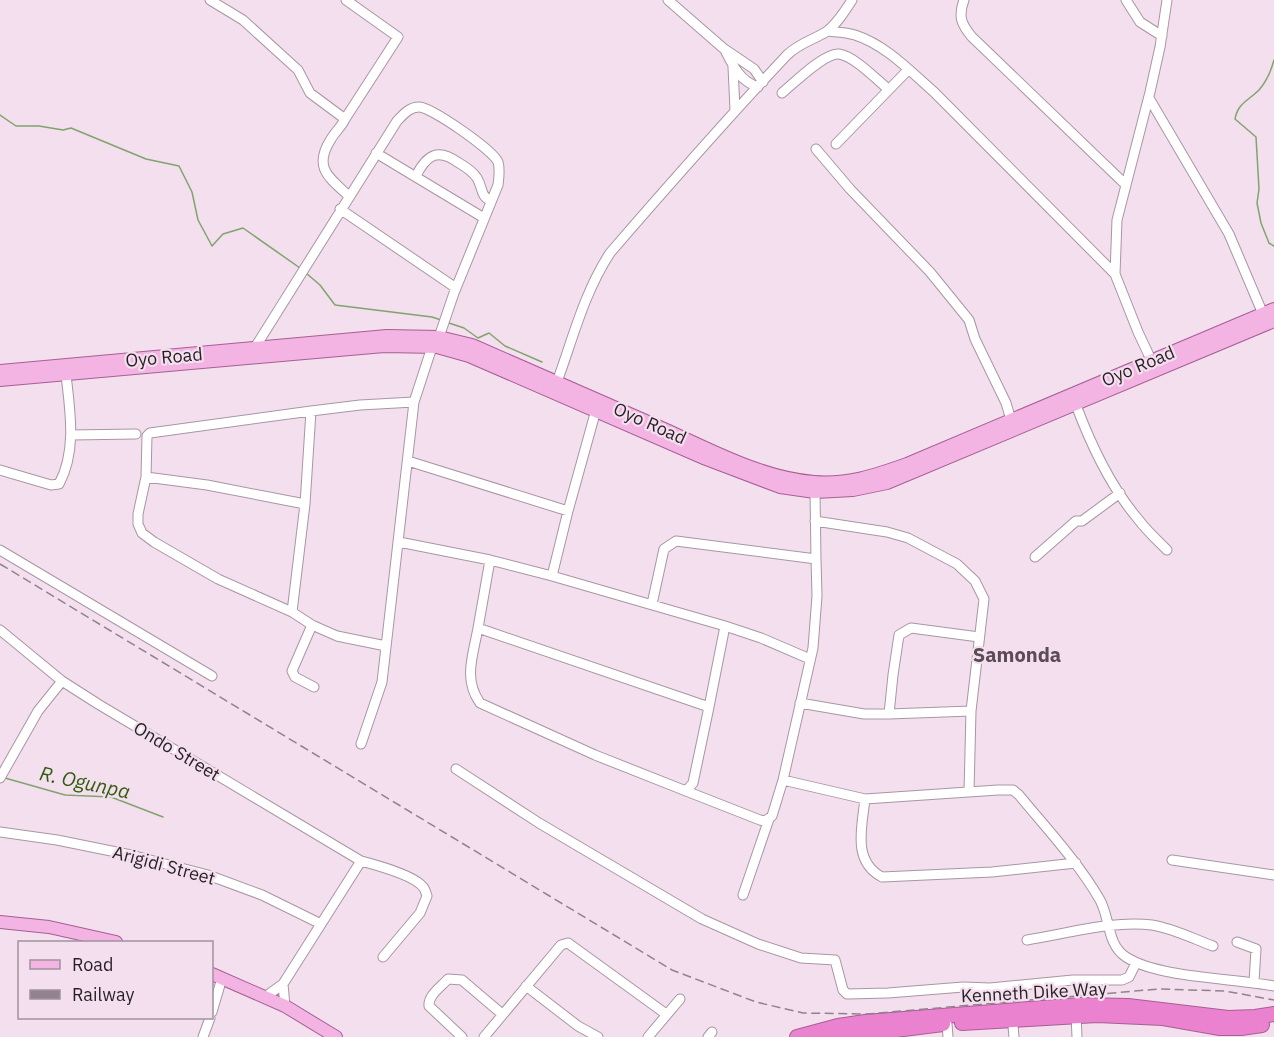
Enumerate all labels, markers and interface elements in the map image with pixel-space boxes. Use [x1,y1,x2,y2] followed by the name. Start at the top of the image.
[1098,340,1178,392] street label: Oyo Road
[124,342,204,372] street label: Oyo Road
[610,397,690,449] street label: Oyo Road
[973,641,1061,668] district label: Samonda
[129,716,225,786] street label: Ondo Street
[37,759,133,805] water label: R. Ogunpa
[110,840,218,890] street label: Arigidi Street
[18,941,213,1019] legend
[72,953,113,976] text: Road
[960,977,1108,1007] street label: Kenneth Dike Way
[72,983,134,1006] text: Railway

